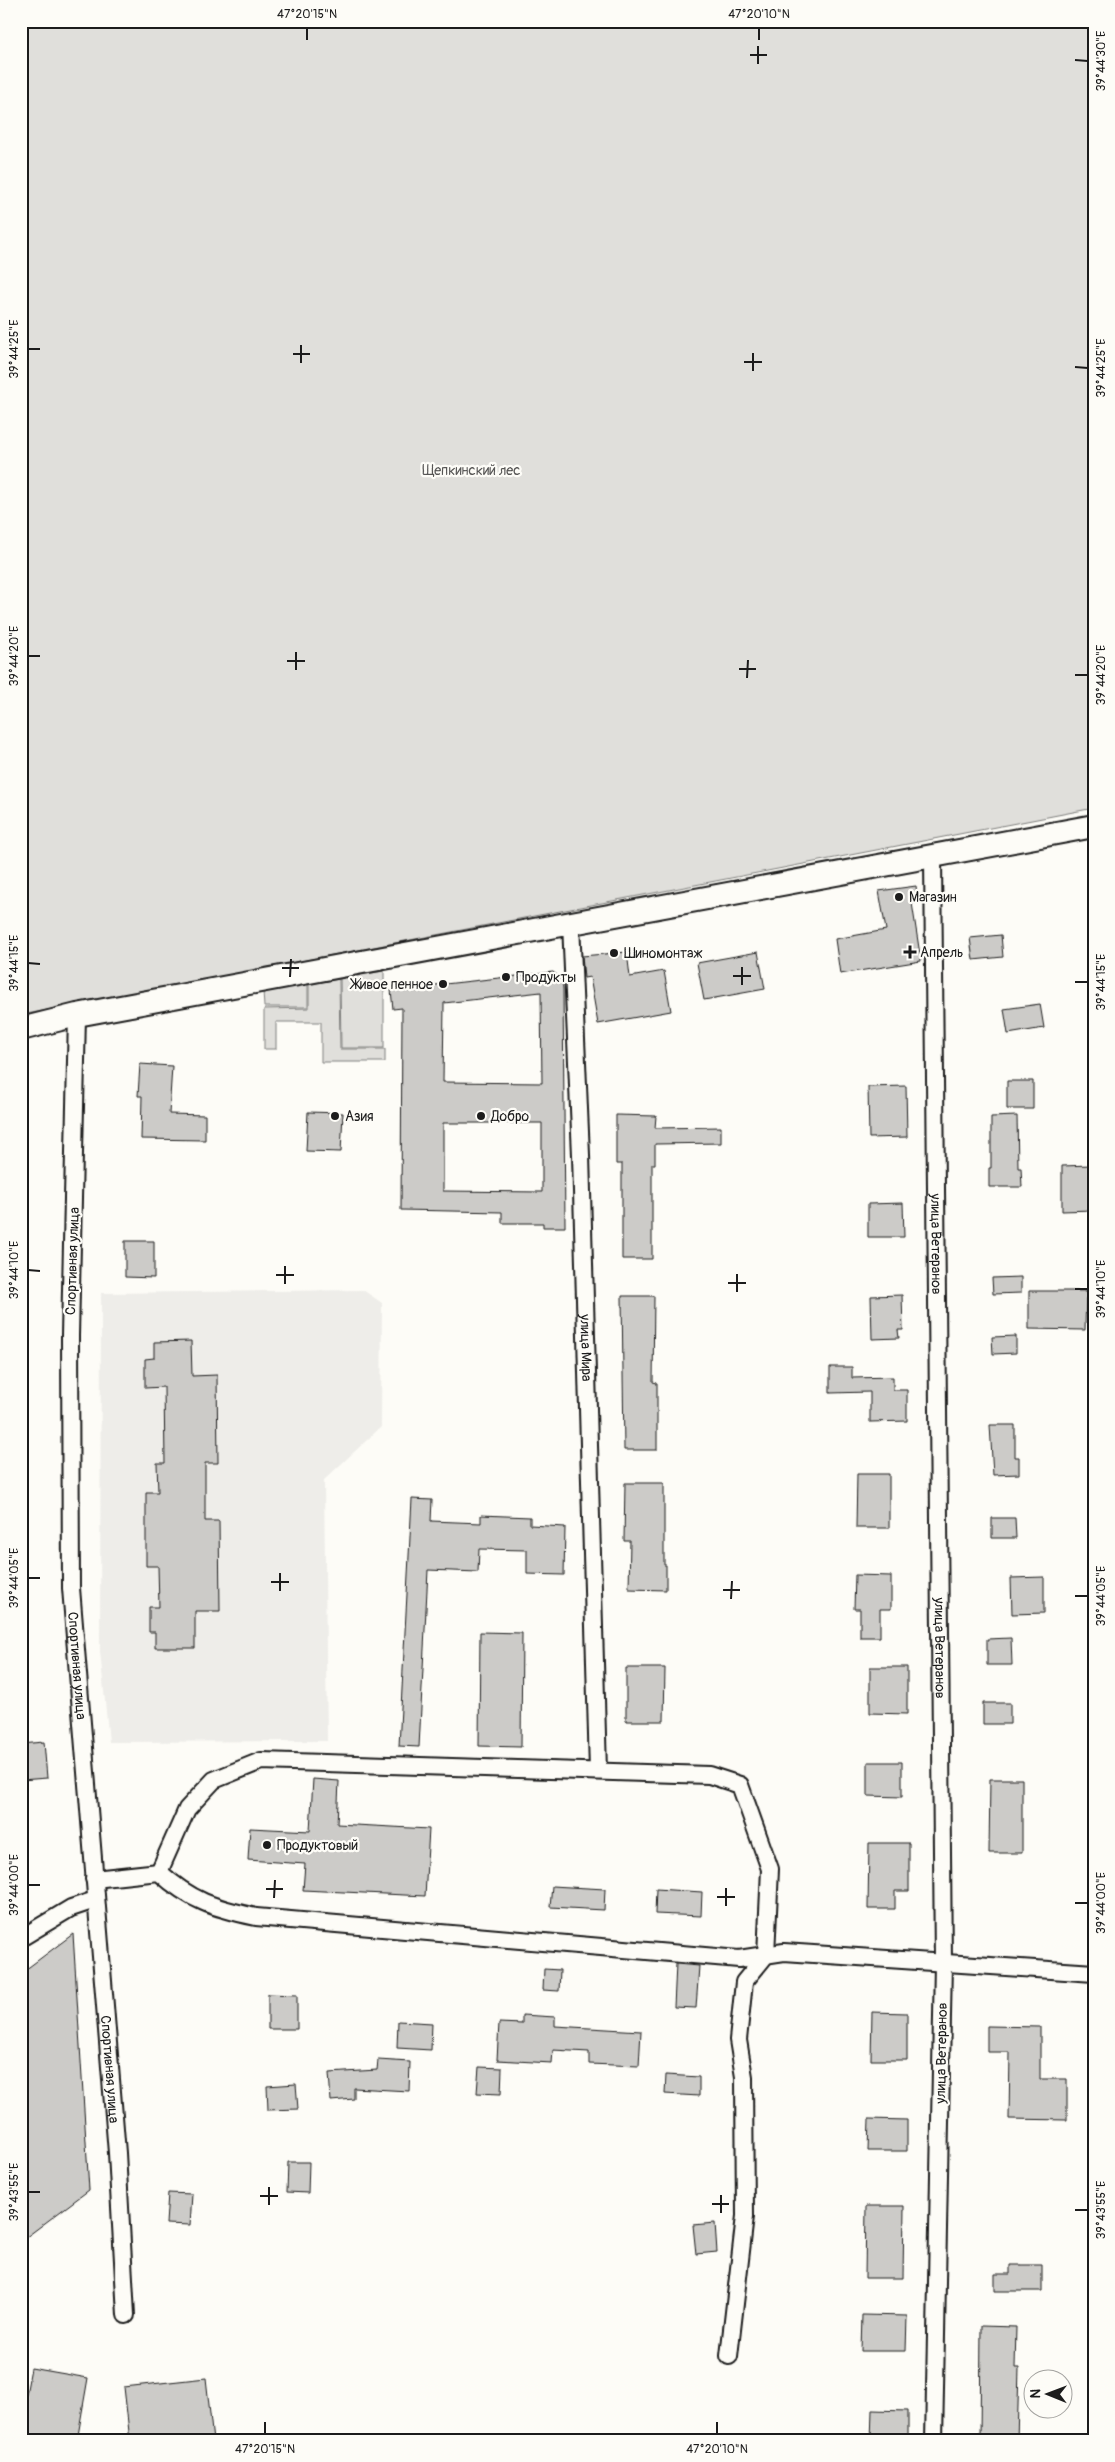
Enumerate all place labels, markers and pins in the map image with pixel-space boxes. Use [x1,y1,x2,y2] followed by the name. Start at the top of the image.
[909,889,957,906] place label: Магазин
[893,891,905,903] marker: Магазин
[920,944,964,961] place label: Апрель
[624,945,702,962] place label: Шиномонтаж
[904,946,916,958] marker: Апрель
[608,947,620,959] marker: Шиномонтаж
[516,969,576,986] place label: Продукты
[500,971,512,983] marker: Продукты
[350,976,433,993] place label: Живое пенное
[437,978,449,990] marker: Живое пенное
[345,1108,374,1125] place label: Азия
[490,1108,530,1125] place label: Добро
[329,1110,341,1122] marker: Азия
[475,1110,487,1122] marker: Добро
[277,1837,358,1854] place label: Продуктовый
[261,1839,273,1851] marker: Продуктовый

